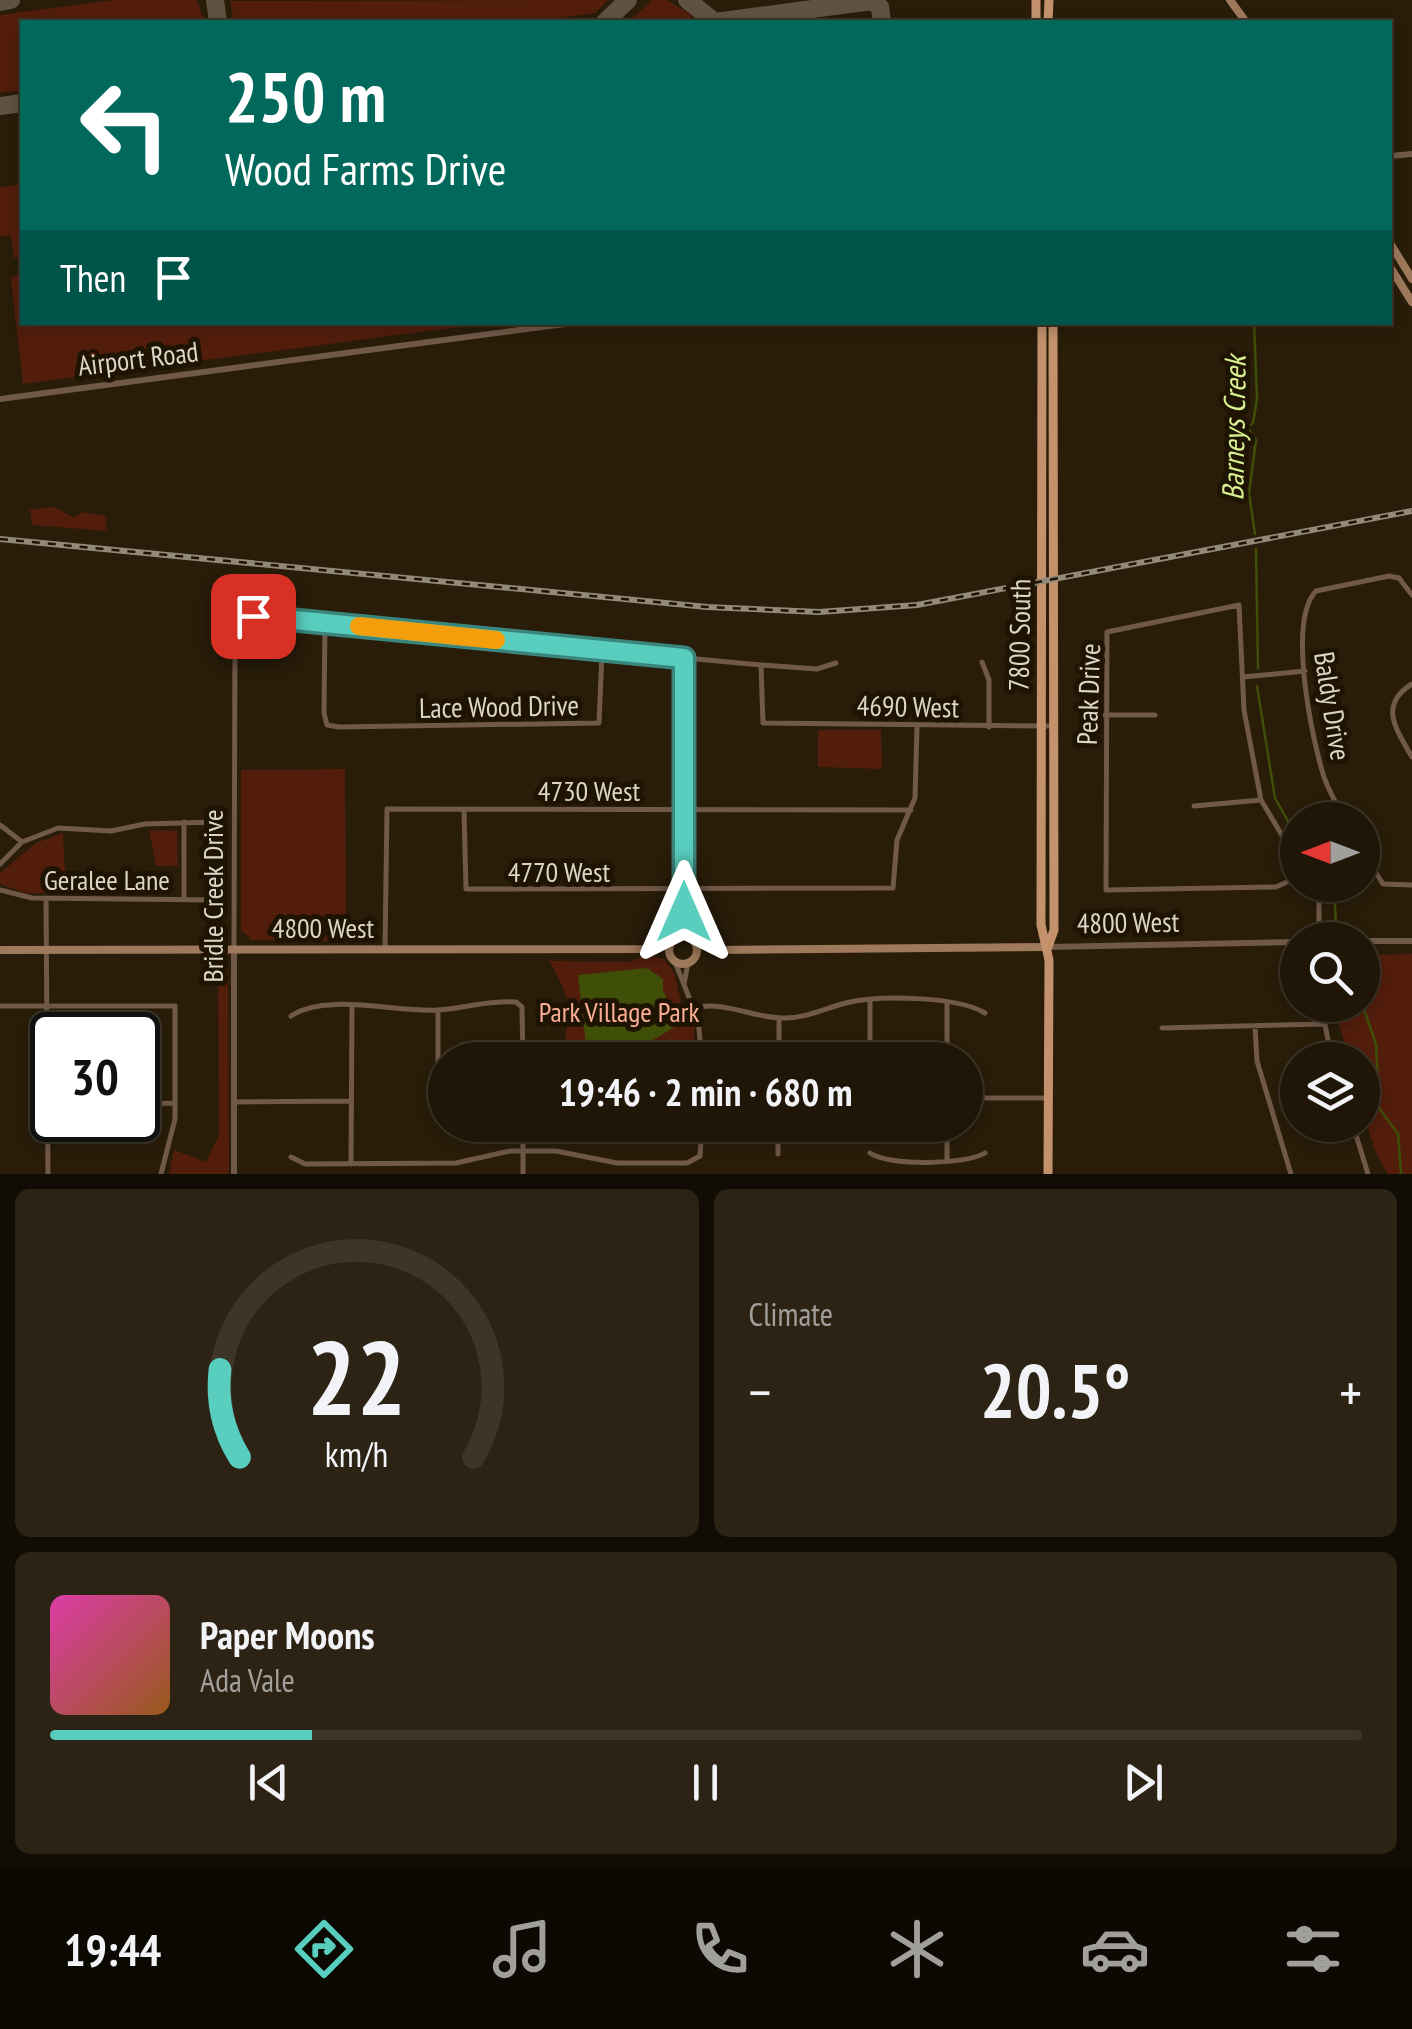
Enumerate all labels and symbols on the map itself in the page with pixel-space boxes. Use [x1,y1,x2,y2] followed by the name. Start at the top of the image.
[76,332,200,384] street label: Airport Road
[1212,352,1254,501] water label: Barneys Creek
[211,574,296,659] pin
[1000,578,1038,692] street label: 7800 South
[1068,643,1108,745] street label: Peak Drive
[1306,649,1360,763] street label: Baldy Drive
[419,686,579,726] street label: Lace Wood Drive
[856,687,960,725] street label: 4690 West
[538,772,641,809] street label: 4730 West
[1280,802,1380,902] north arrow
[194,809,231,983] street label: Bridle Creek Drive
[508,853,611,890] street label: 4770 West
[632,860,736,964] position arrow
[44,861,170,898] street label: Geralee Lane
[1076,903,1180,941] street label: 4800 West
[272,909,375,946] street label: 4800 West
[539,993,699,1030] park label: Park Village Park
[30,1012,160,1142] speed limit sign: 30

